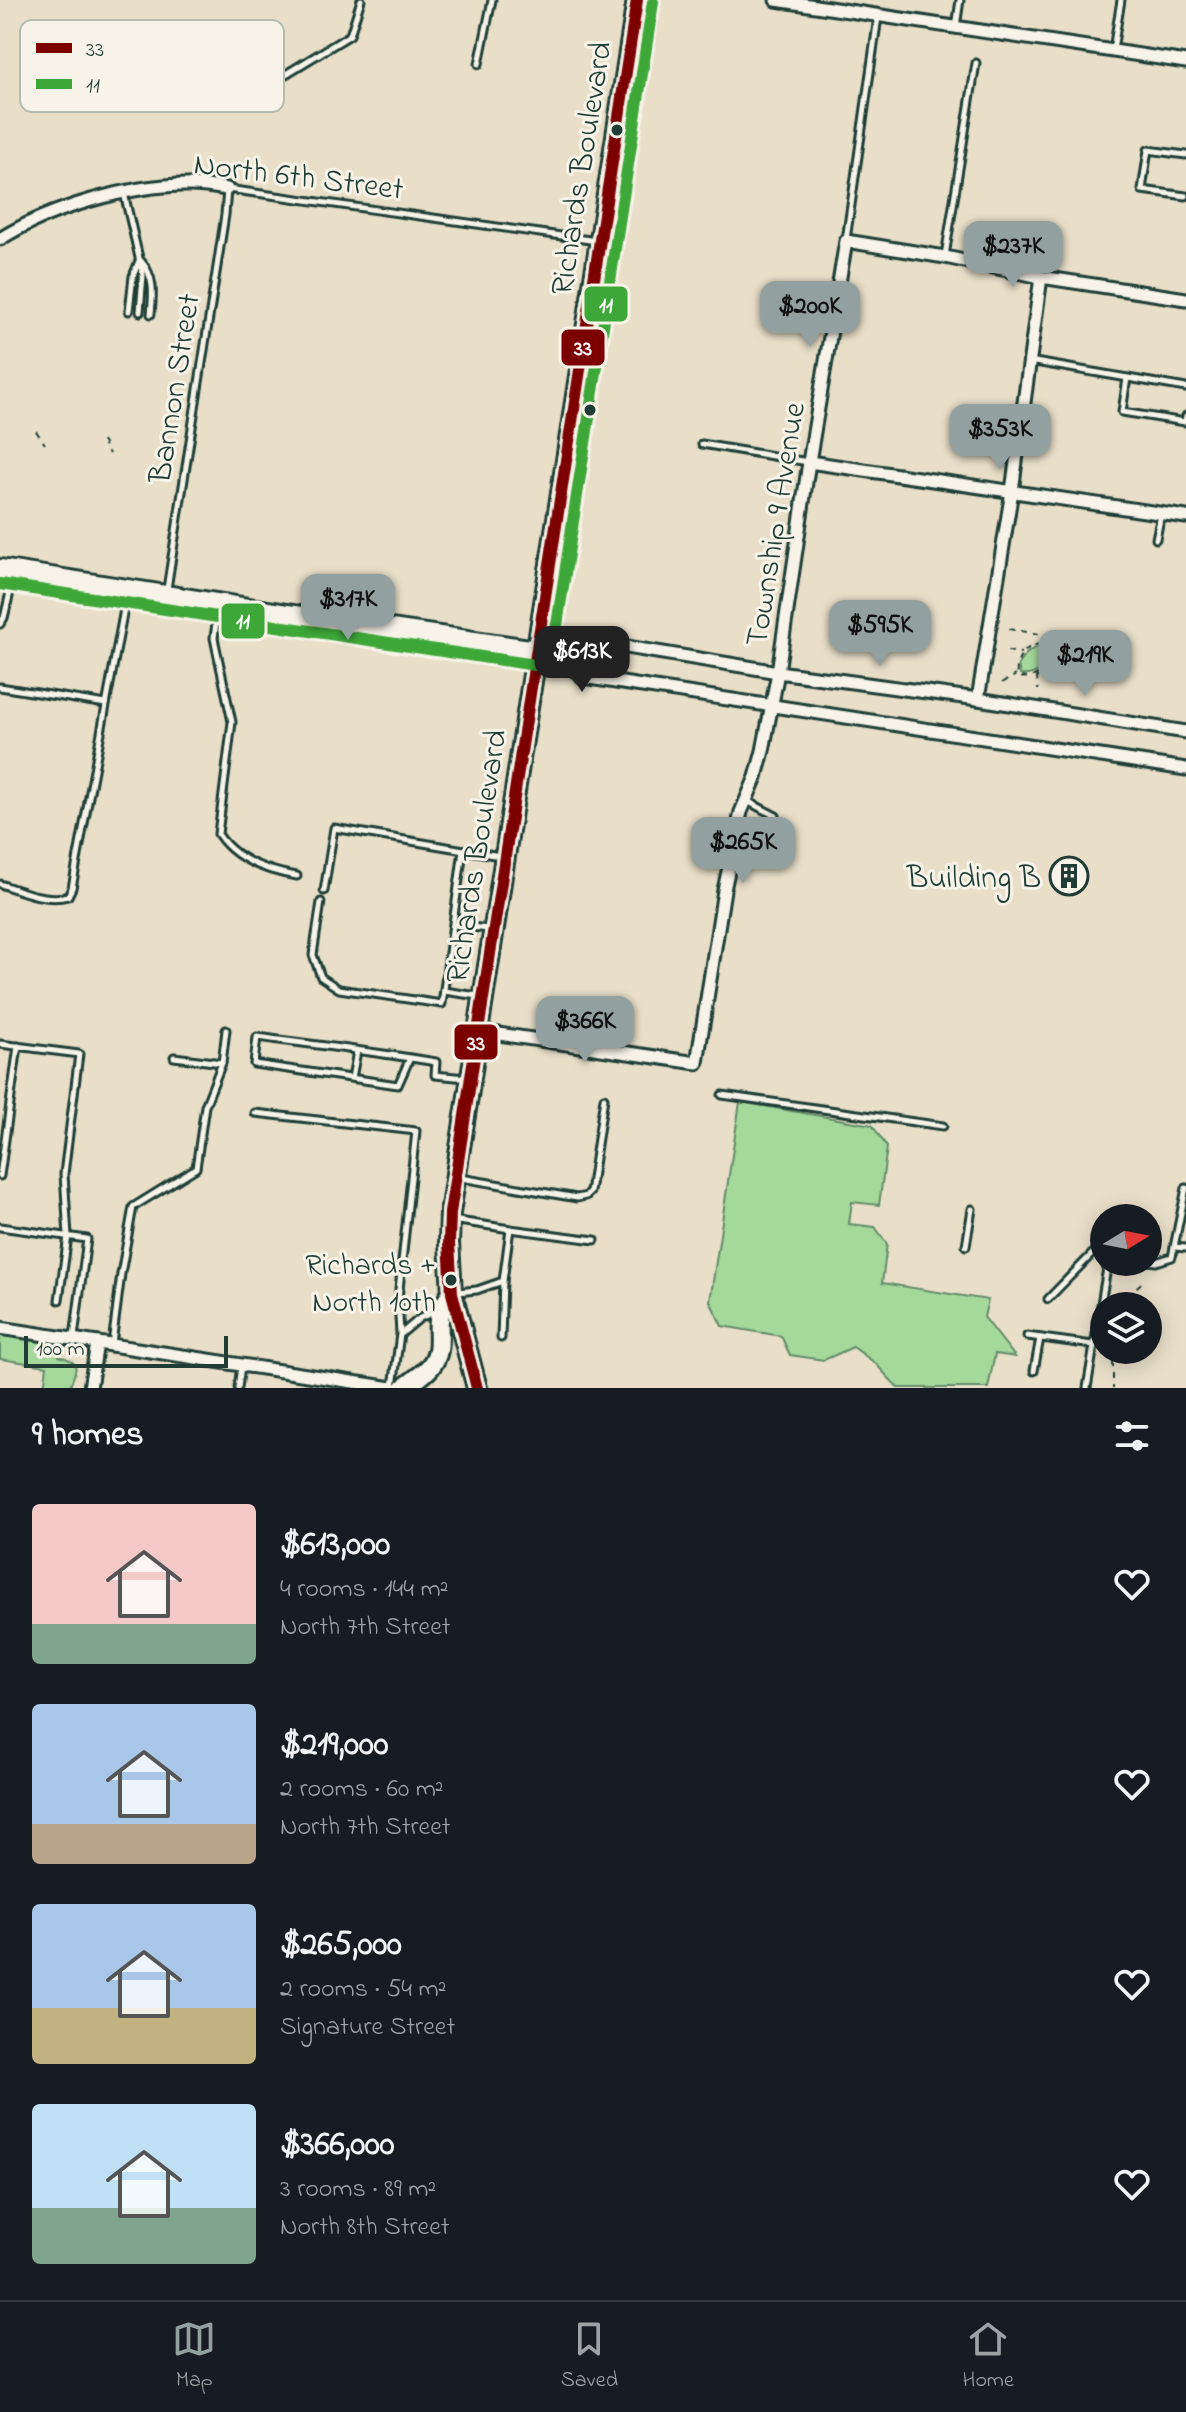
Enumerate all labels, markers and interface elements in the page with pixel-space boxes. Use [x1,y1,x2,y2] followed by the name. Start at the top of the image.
[20,20,284,112] legend
[86,35,104,67] text: 33
[540,38,627,299] street label: Richards Boulevard
[86,71,100,103] text: 11
[609,122,625,138] unlabelled marker
[191,142,406,215] street label: North 6th Street
[957,221,1069,289] pin: $237K
[982,228,1044,266] text: $237K
[754,281,866,349] pin: $200K
[583,285,629,323] line badge: 11
[778,288,842,326] text: $200K
[138,290,215,488] street label: Bannon Street
[599,291,613,323] text: 11
[560,328,606,367] line badge: 33
[573,334,592,366] text: 33
[735,399,820,650] street label: Township 9 Avenue
[582,402,598,418] unlabelled marker
[944,404,1056,472] pin: $353K
[968,411,1032,449] text: $353K
[292,574,404,642] pin: $317K
[319,581,377,619] text: $317K
[824,600,936,668] pin: $595K
[220,602,266,640] line badge: 11
[236,607,250,639] text: 11
[847,607,913,645] text: $595K
[526,626,638,694] pin: $613K
[1029,630,1141,698] pin: $219K
[553,633,611,671] text: $613K
[1056,637,1114,675] text: $219K
[435,726,522,987] street label: Richards Boulevard
[687,817,799,885] pin: $265K
[709,824,777,862] text: $265K
[1048,855,1090,897] building icon: Building B
[906,856,1041,903] place label: Building B
[529,996,641,1064] pin: $366K
[554,1003,616,1041] text: $366K
[453,1023,499,1061] line badge: 33
[466,1029,485,1061] text: 33
[1090,1204,1162,1276] north arrow
[1090,1204,1162,1364] map controls
[305,1245,436,1326] place label: Richards + North 10th
[443,1272,459,1288] marker: Richards + North 10th
[1090,1292,1162,1364] button: layers
[24,1332,228,1368] scale bar
[36,1334,85,1366] text: 100 m
[32,1411,144,1461] text: 9 homes
[1110,1414,1154,1458] icon: filters
[280,1521,390,1571] text: $613,000
[96,1536,192,1632] icon: home
[1110,1562,1154,1606] icon: heart
[280,1571,448,1609] text: 4 rooms · 144 m²
[280,1609,451,1647] text: North 7th Street
[280,1721,388,1771] text: $219,000
[96,1736,192,1832] icon: home
[1110,1762,1154,1806] icon: heart
[280,1771,444,1809] text: 2 rooms · 60 m²
[280,1809,451,1847] text: North 7th Street
[280,1921,402,1971] text: $265,000
[96,1936,192,2032] icon: home
[1110,1962,1154,2006] icon: heart
[280,1971,446,2009] text: 2 rooms · 54 m²
[280,2009,455,2047] text: Signature Street
[280,2121,394,2171] text: $366,000
[96,2136,192,2232] icon: home
[1110,2162,1154,2206] icon: heart
[280,2171,436,2209] text: 3 rooms · 89 m²
[280,2209,450,2247] text: North 8th Street
[172,2317,216,2397] tab: Map
[561,2317,618,2397] tab: Saved
[963,2317,1014,2397] tab: Home

